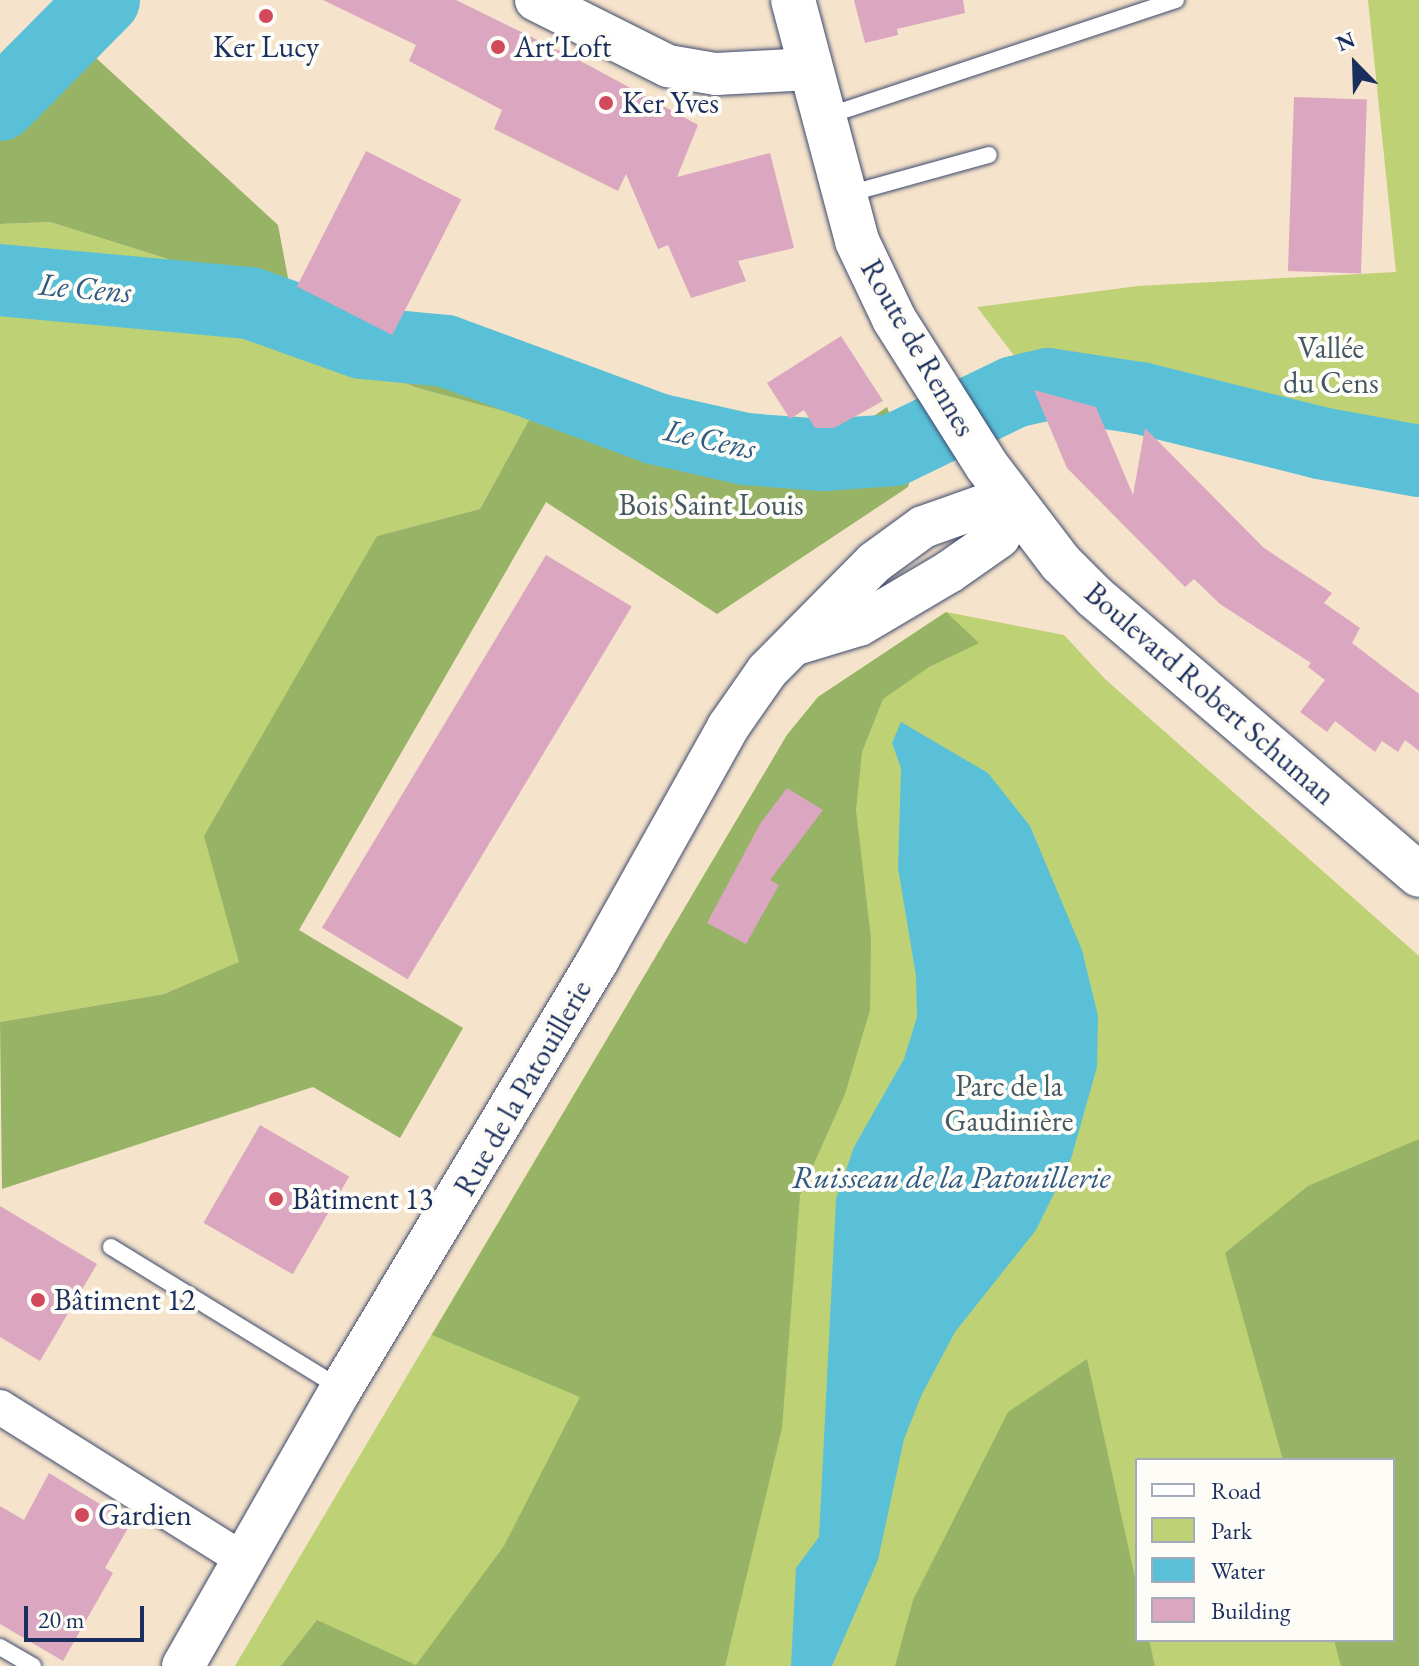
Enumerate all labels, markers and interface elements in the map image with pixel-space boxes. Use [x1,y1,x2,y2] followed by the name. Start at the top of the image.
[257,7,275,25] marker: Ker Lucy
[1315,24,1395,104] north arrow
[1332,25,1359,58] text: N
[213,29,319,65] place label: Ker Lucy
[514,29,612,65] place label: Art'Loft
[489,38,507,56] marker: Art'Loft
[622,85,719,121] place label: Ker Yves
[597,94,615,112] marker: Ker Yves
[853,253,983,443] street label: Route de Rennes
[37,265,133,311] water label: Le Cens
[1283,330,1379,400] park label: Vallée du Cens
[661,411,759,467] water label: Le Cens
[618,487,804,523] park label: Bois Saint Louis
[1077,575,1343,813] street label: Boulevard Robert Schuman
[447,974,599,1202] street label: Rue de la Patouillerie
[945,1068,1073,1138] park label: Parc de la Gaudinière
[792,1158,1110,1196] water label: Ruisseau de la Patouillerie
[292,1181,433,1217] place label: Bâtiment 13
[267,1190,285,1208] marker: Bâtiment 13
[54,1282,195,1318] place label: Bâtiment 12
[29,1291,47,1309] marker: Bâtiment 12
[1135,1458,1395,1642] legend
[1211,1475,1261,1506] text: Road
[98,1497,192,1533] place label: Gardien
[73,1506,91,1524] marker: Gardien
[1211,1515,1252,1546] text: Park
[1211,1555,1265,1586] text: Water
[28,1590,148,1640] scale bar
[1211,1595,1291,1626] text: Building
[38,1604,85,1635] text: 20 m

